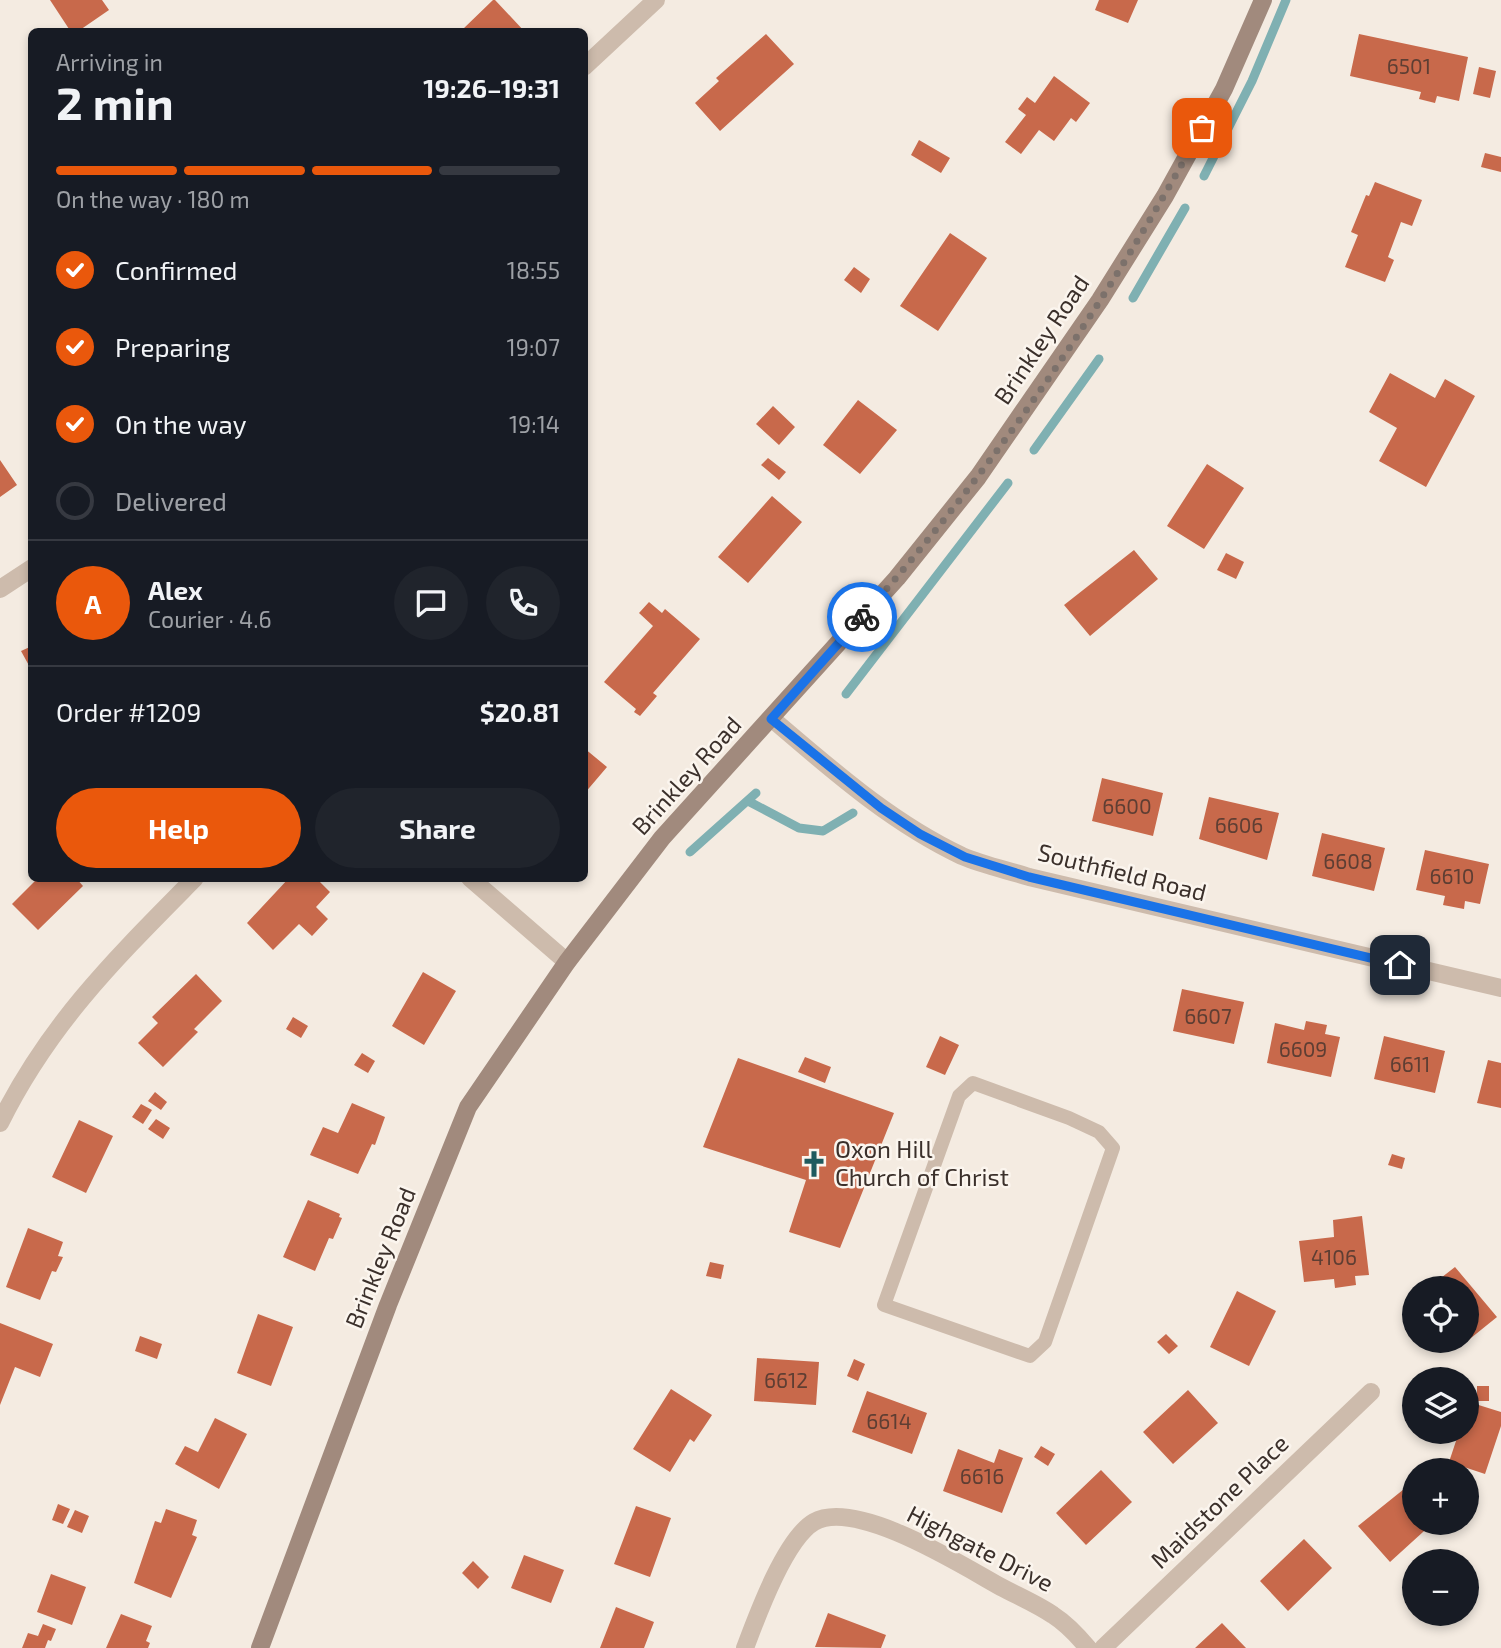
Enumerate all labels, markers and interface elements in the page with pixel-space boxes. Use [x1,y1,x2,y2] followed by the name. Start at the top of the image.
[56,48,163,76] text: Arriving in
[1387,53,1431,78] house number: 6501
[423,72,560,103] text: 19:26–19:31
[56,74,174,129] text: 2 min
[1172,98,1232,158] pin
[1183,109,1221,147] icon: bag
[56,185,250,213] text: On the way · 180 m
[56,251,94,289] icon: check
[115,254,238,285] text: Confirmed
[507,256,560,284] text: 18:55
[987,269,1095,409] street label: Brinkley Road
[56,328,94,366] icon: check
[115,331,230,362] text: Preparing
[507,333,560,361] text: 19:07
[56,405,94,443] icon: check
[115,408,246,439] text: On the way
[509,410,560,438] text: 19:14
[115,485,227,516] text: Delivered
[394,566,468,640] button: chat
[486,566,560,640] button: phone
[148,574,203,605] text: Alex
[827,582,897,652] courier
[85,588,101,619] text: A
[843,598,881,636] icon: bike
[148,605,272,633] text: Courier · 4.6
[56,696,201,727] text: Order #1209
[480,696,560,727] text: $20.81
[625,710,747,840] street label: Brinkley Road
[56,788,301,868] button: Help
[315,788,560,868] button: Share
[1102,793,1152,818] house number: 6600
[1215,812,1263,837] house number: 6606
[1035,837,1210,907] street label: Southfield Road
[1323,848,1373,873] house number: 6608
[1429,863,1475,888] house number: 6610
[1370,935,1430,995] pin
[1381,946,1419,984] icon: home
[1184,1003,1232,1028] house number: 6607
[1279,1036,1327,1061] house number: 6609
[1390,1051,1430,1076] house number: 6611
[835,1134,1009,1191] place label: Oxon Hill Church of Christ
[799,1149,829,1179] church icon: Oxon Hill Church of Christ
[338,1183,421,1332] street label: Brinkley Road
[1311,1244,1357,1269] house number: 4106
[1402,1276,1479,1626] map controls
[1402,1276,1479,1353] button: locate
[764,1367,808,1392] house number: 6612
[1402,1367,1479,1444] button: layers
[866,1408,912,1433] house number: 6614
[1144,1428,1294,1574] street label: Maidstone Place
[1402,1458,1479,1535] button: +
[960,1463,1004,1488] house number: 6616
[903,1498,1059,1597] street label: Highgate Drive
[1402,1549,1479,1626] button: −

